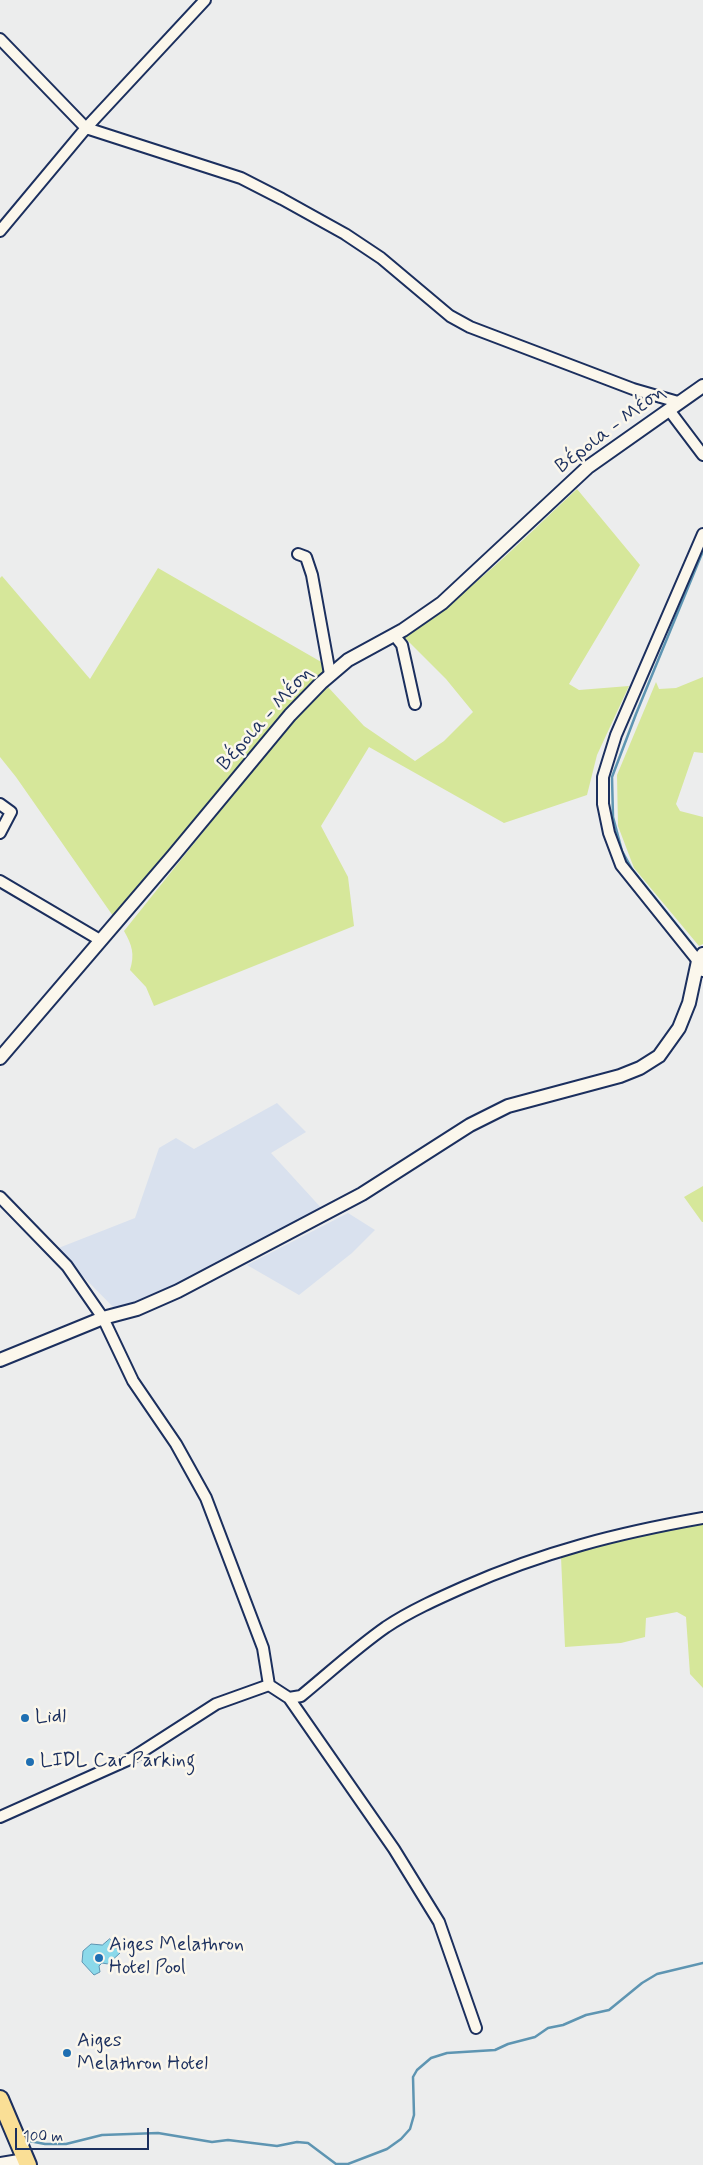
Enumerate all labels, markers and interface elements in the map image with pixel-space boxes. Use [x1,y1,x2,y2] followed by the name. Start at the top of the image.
[551,381,671,479] street label: Βέροια - Μέση
[213,662,319,776] street label: Βέροια - Μέση
[35,1706,66,1730] place label: Lidl
[19,1712,31,1724] marker: Lidl
[40,1750,195,1774] place label: LIDL Car Parking
[24,1756,36,1768] marker: LIDL Car Parking
[109,1934,244,1981] place label: Aiges Melathron Hotel Pool
[93,1952,105,1964] marker: Aiges Melathron Hotel Pool
[77,2030,208,2077] place label: Aiges Melathron Hotel
[61,2047,73,2059] marker: Aiges Melathron Hotel
[18,2118,151,2150] scale bar
[23,2127,63,2147] text: 100 m

